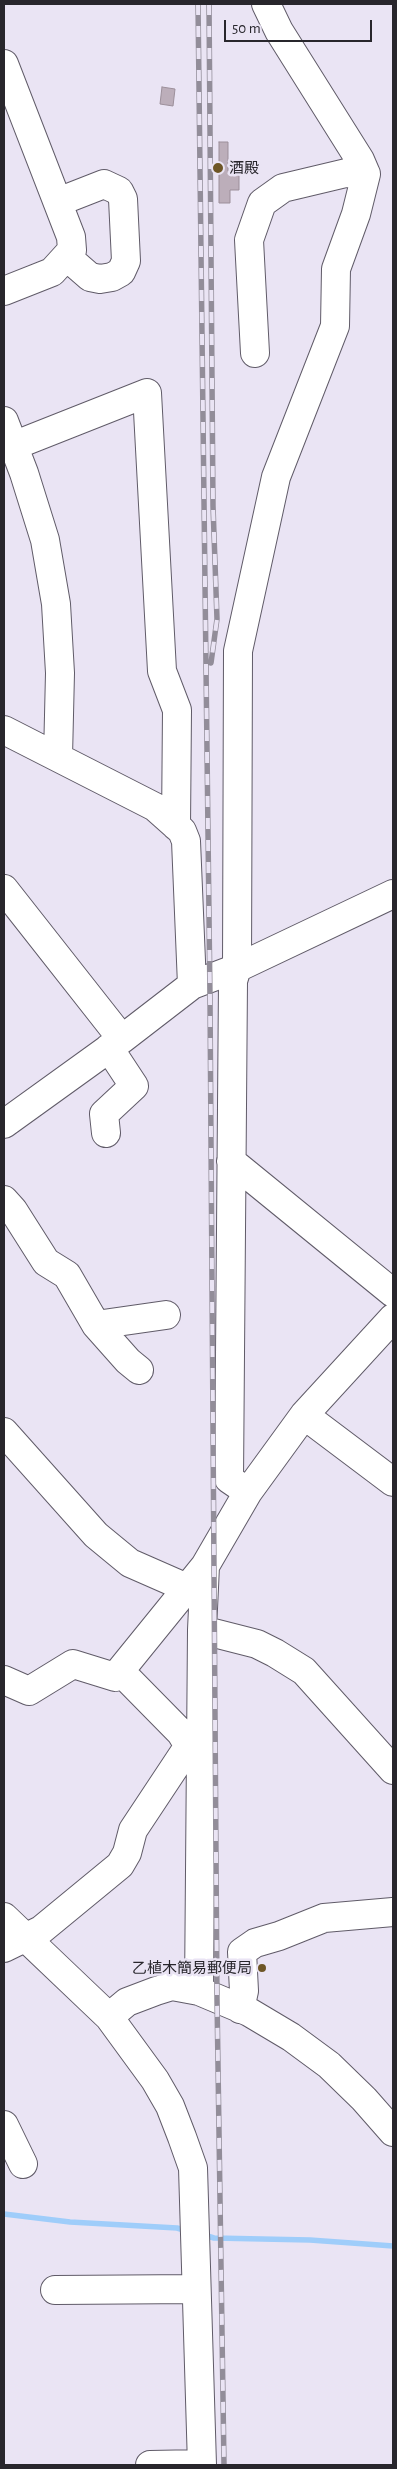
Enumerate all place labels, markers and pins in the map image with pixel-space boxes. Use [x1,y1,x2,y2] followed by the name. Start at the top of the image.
[229,159,259,177] place label: 酒殿
[211,161,225,175] marker: 酒殿
[132,1959,252,1977] place label: 乙植木簡易郵便局
[256,1962,268,1974] marker: 乙植木簡易郵便局

